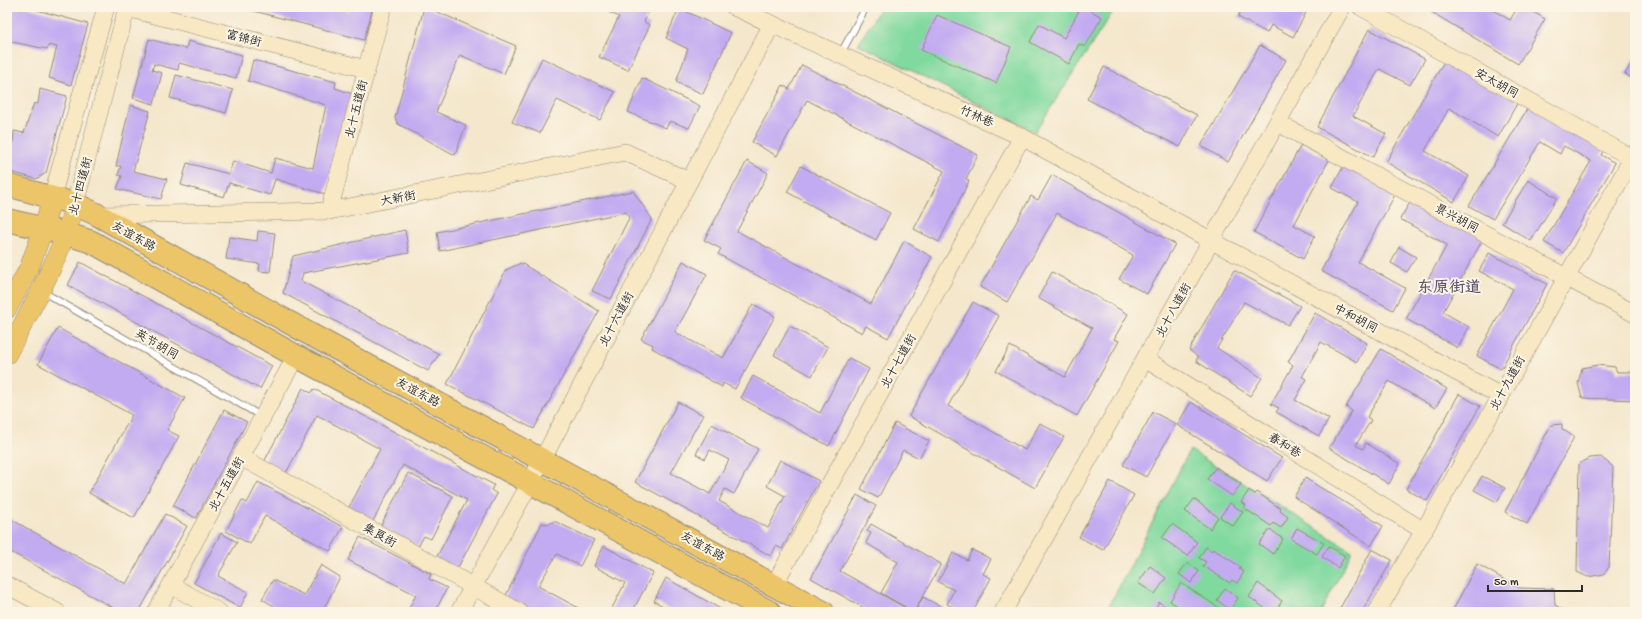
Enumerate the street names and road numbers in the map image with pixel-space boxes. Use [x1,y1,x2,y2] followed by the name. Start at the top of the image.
[224,28,263,51] street label: 富锦街
[1472,66,1521,103] street label: 安太胡同
[343,78,372,140] street label: 北十五道街
[957,103,996,132] street label: 竹林巷
[66,155,96,217] street label: 北十四道街
[379,189,417,210] street label: 大新街
[1432,201,1481,237] street label: 景兴胡同
[109,219,158,256] street label: 友谊东路
[1153,281,1195,341] street label: 北十八道街
[597,290,638,350] street label: 北十六道街
[1331,301,1380,337] street label: 中和胡同
[132,327,181,364] street label: 英节胡同
[878,332,920,392] street label: 北十七道街
[1487,354,1529,414] street label: 北十九道街
[393,375,442,411] street label: 友谊东路
[1265,430,1303,462] street label: 春和巷
[206,455,248,515] street label: 北十五道街
[360,521,399,552] street label: 集良街
[678,529,727,566] street label: 友谊东路

